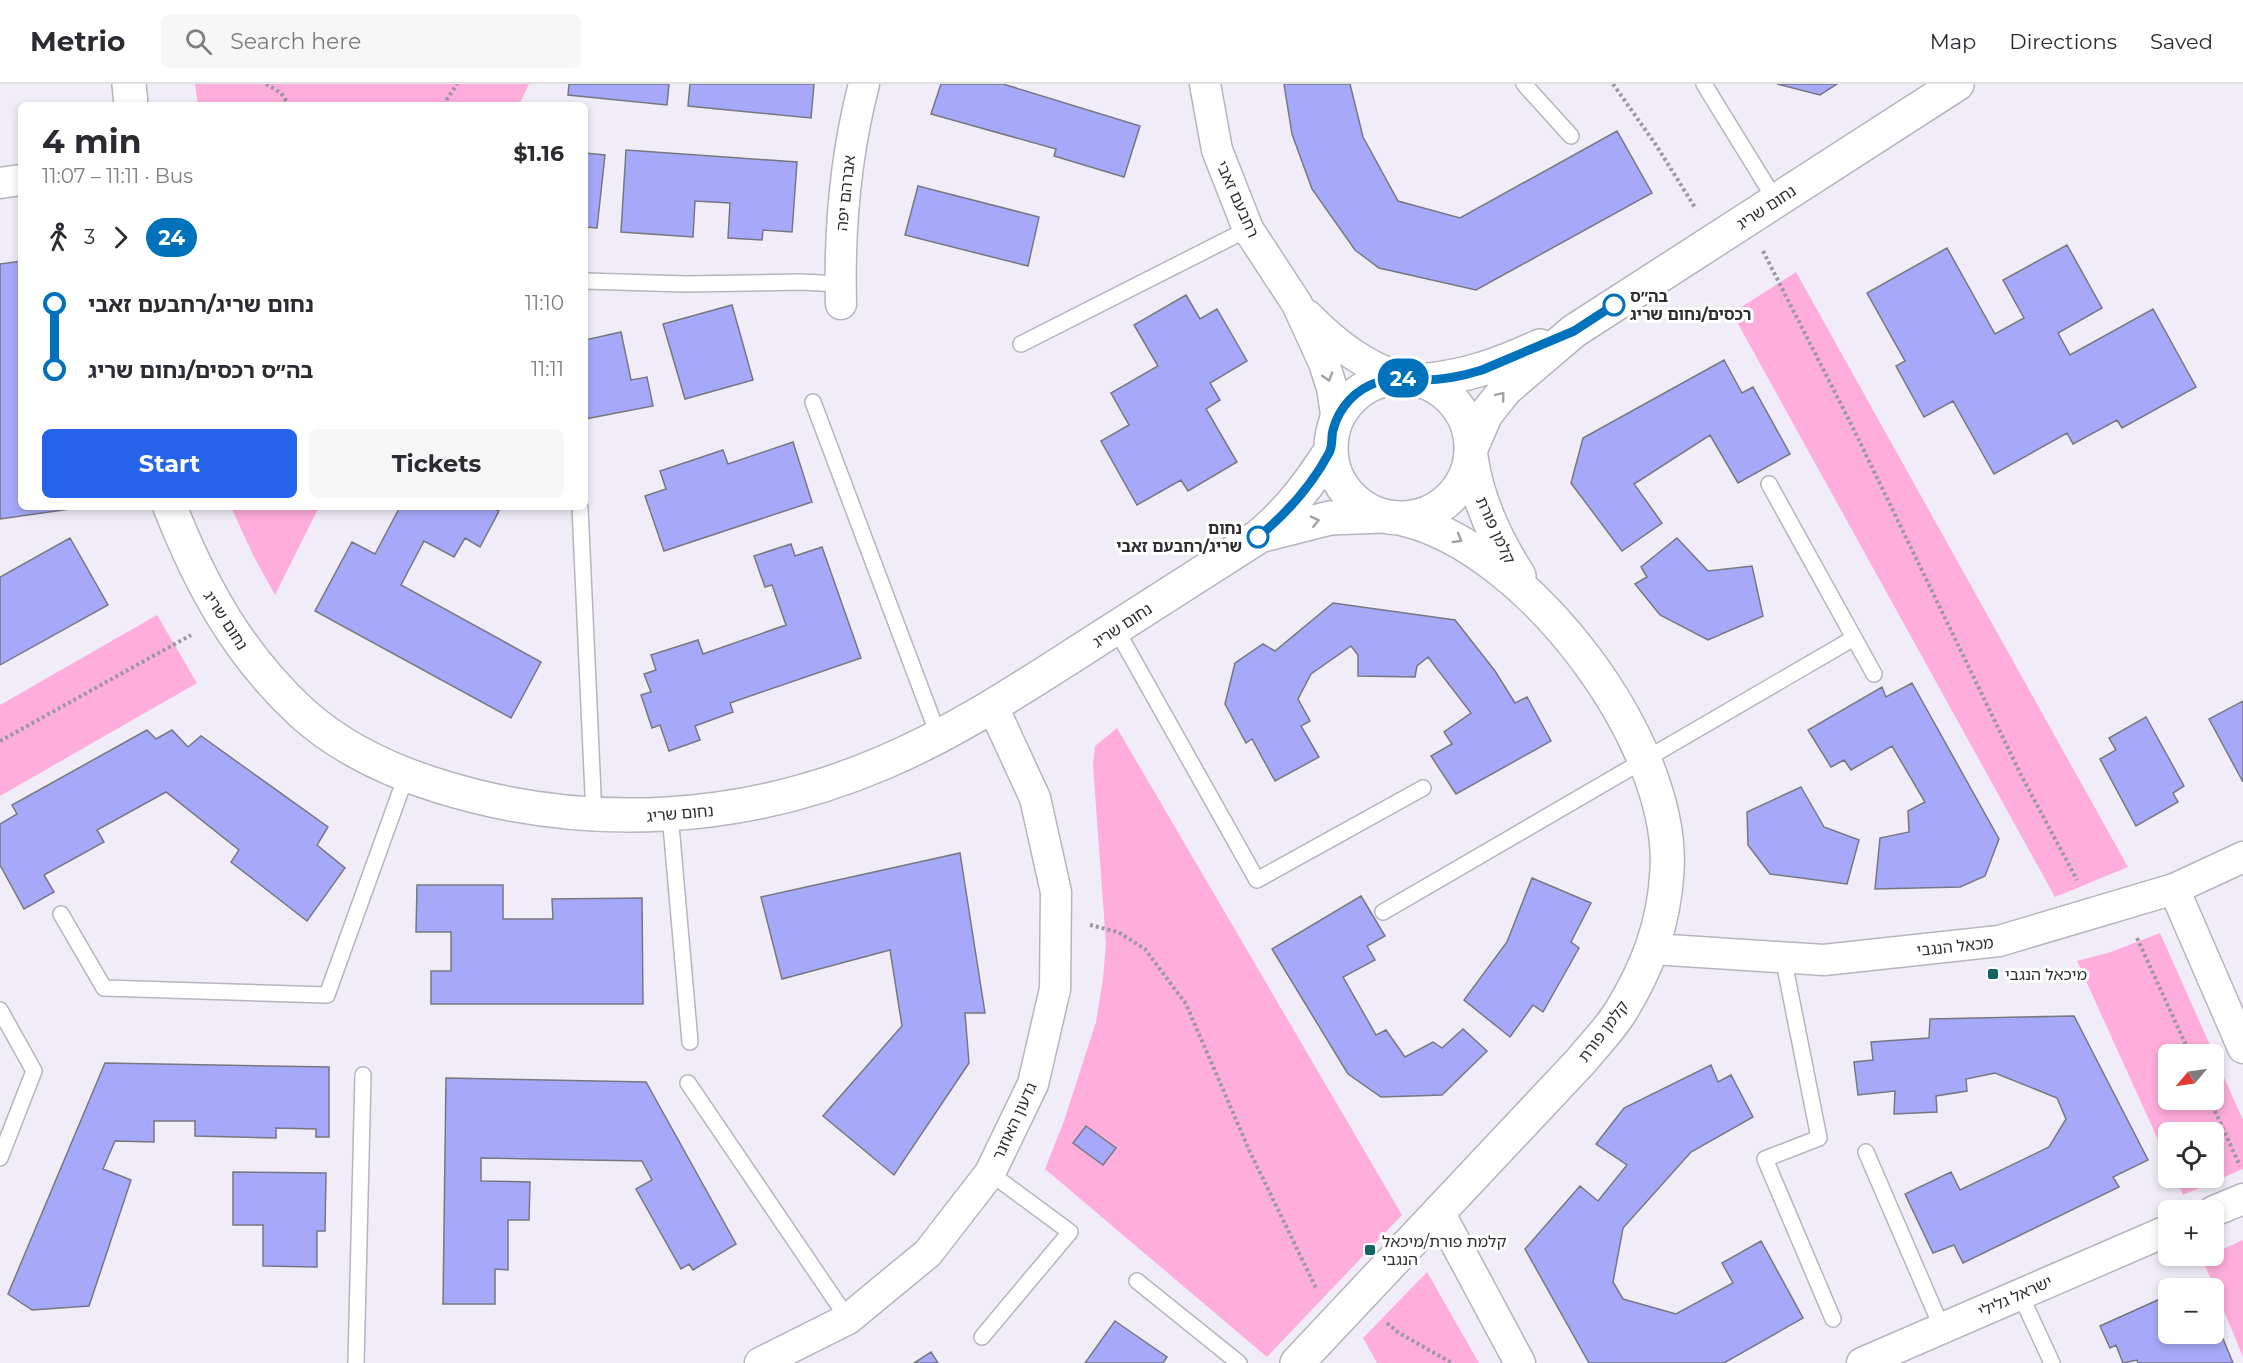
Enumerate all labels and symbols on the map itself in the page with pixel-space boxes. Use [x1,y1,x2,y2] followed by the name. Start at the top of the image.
[832,154,859,232] street label: אברהם יפה
[1212,158,1263,241] street label: רחבעם זאבי
[1733,181,1800,234] street label: נחום שריג
[1630,287,1751,324] place label: בה״ס רכסים/נחום שריג
[1603,294,1625,316] marker: בה״ס רכסים/נחום שריג
[1376,358,1430,398] line badge: 24
[1321,371,1334,382] one-way arrow
[1493,392,1504,403] one-way arrow
[1472,494,1519,567] street label: קלמן פורת
[1310,516,1320,529] one-way arrow
[1116,519,1242,556] place label: נחום שריג/רחבעם זאבי
[1247,526,1269,548] marker: נחום שריג/רחבעם זאבי
[1452,532,1462,544] one-way arrow
[199,587,252,654] street label: נחום שריג
[1089,599,1156,652] street label: נחום שריג
[646,801,714,826] street label: נחום שריג
[1916,933,1994,960] street label: מכאל הנגבי
[2005,965,2087,984] place label: מיכאל הנגבי
[1986,967,2000,981] marker: מיכאל הנגבי
[1574,997,1633,1066] street label: קלמן פורת
[2158,1044,2224,1110] north arrow
[988,1080,1041,1163] street label: גדעון האוזנר
[1382,1232,1506,1269] place label: קלמת פורת/מיכאל הנגבי
[1363,1243,1377,1257] marker: קלמת פורת/מיכאל הנגבי
[1975,1272,2055,1321] street label: ישראל גלילי

